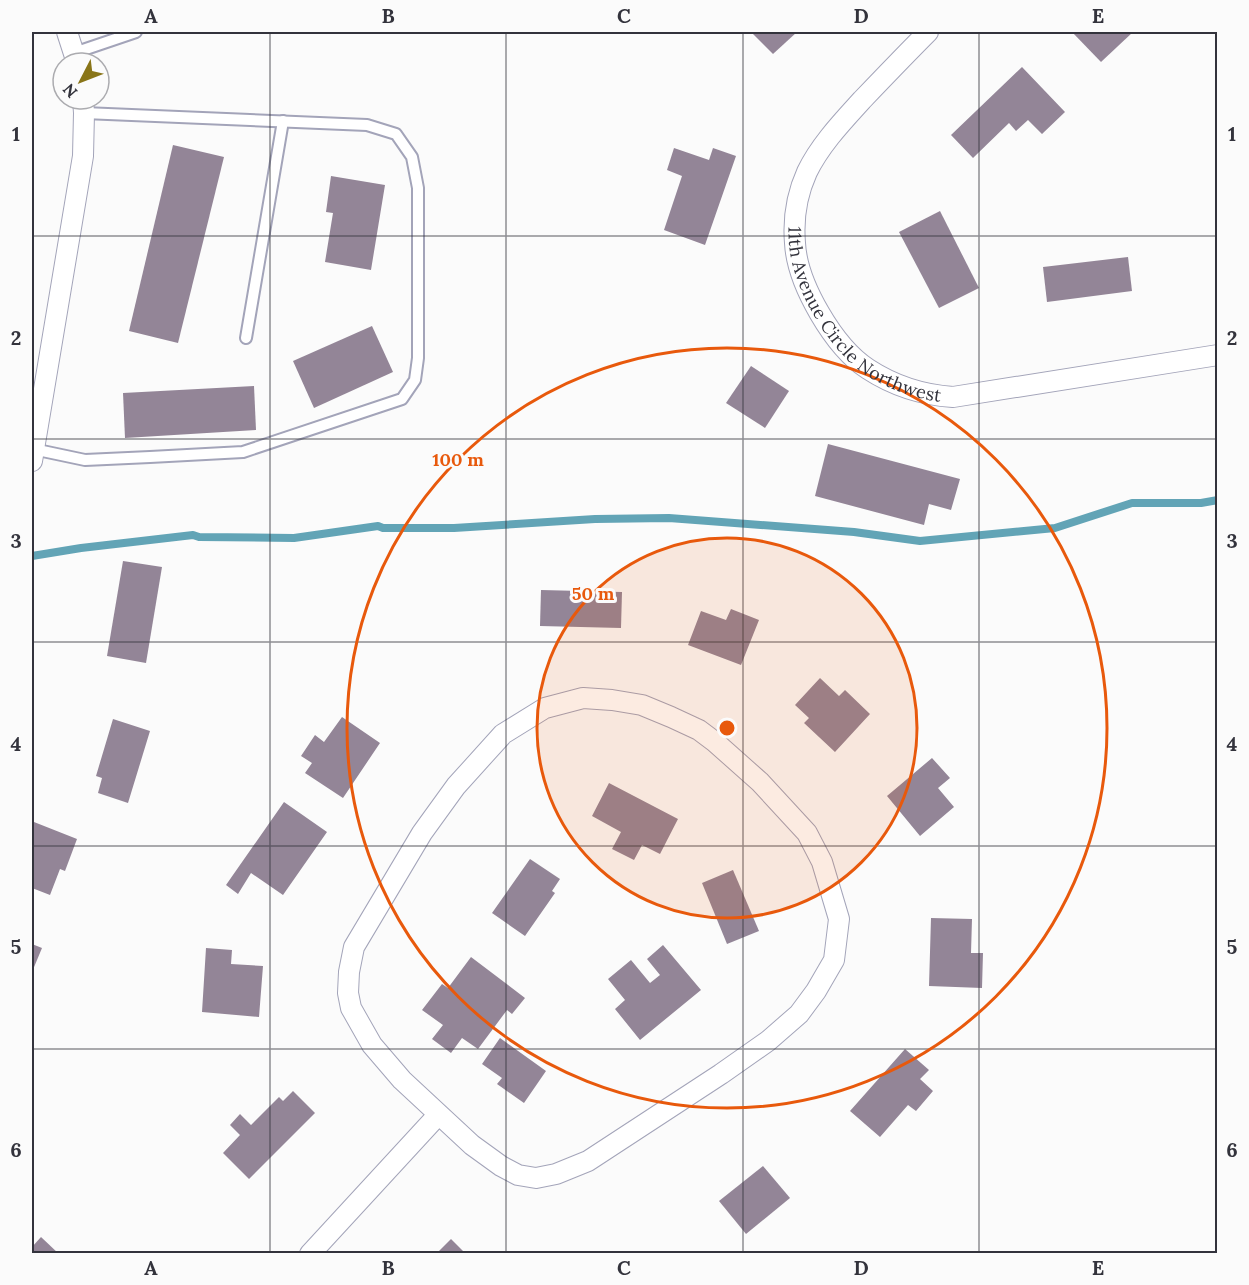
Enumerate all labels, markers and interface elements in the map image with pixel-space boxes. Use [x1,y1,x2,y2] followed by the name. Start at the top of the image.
[144,3,158,28] text: A
[381,3,395,28] text: B
[617,3,631,28] text: C
[853,3,869,28] text: D
[1092,3,1104,28] text: E
[51,51,111,111] north arrow
[58,80,81,102] text: N
[12,121,20,146] text: 1
[1228,121,1236,146] text: 1
[783,226,943,407] street label: 11th Avenue Circle Northwest
[11,325,21,350] text: 2
[1227,325,1237,350] text: 2
[432,448,484,471] text: 100 m
[10,528,22,553] text: 3
[1226,528,1238,553] text: 3
[572,582,615,605] text: 50 m
[717,718,737,738] centre of rings
[11,731,22,756] text: 4
[1227,731,1238,756] text: 4
[11,934,22,959] text: 5
[1227,934,1238,959] text: 5
[10,1137,22,1162] text: 6
[1226,1137,1238,1162] text: 6
[144,1255,158,1280] text: A
[381,1255,395,1280] text: B
[617,1255,631,1280] text: C
[853,1255,869,1280] text: D
[1092,1255,1104,1280] text: E

